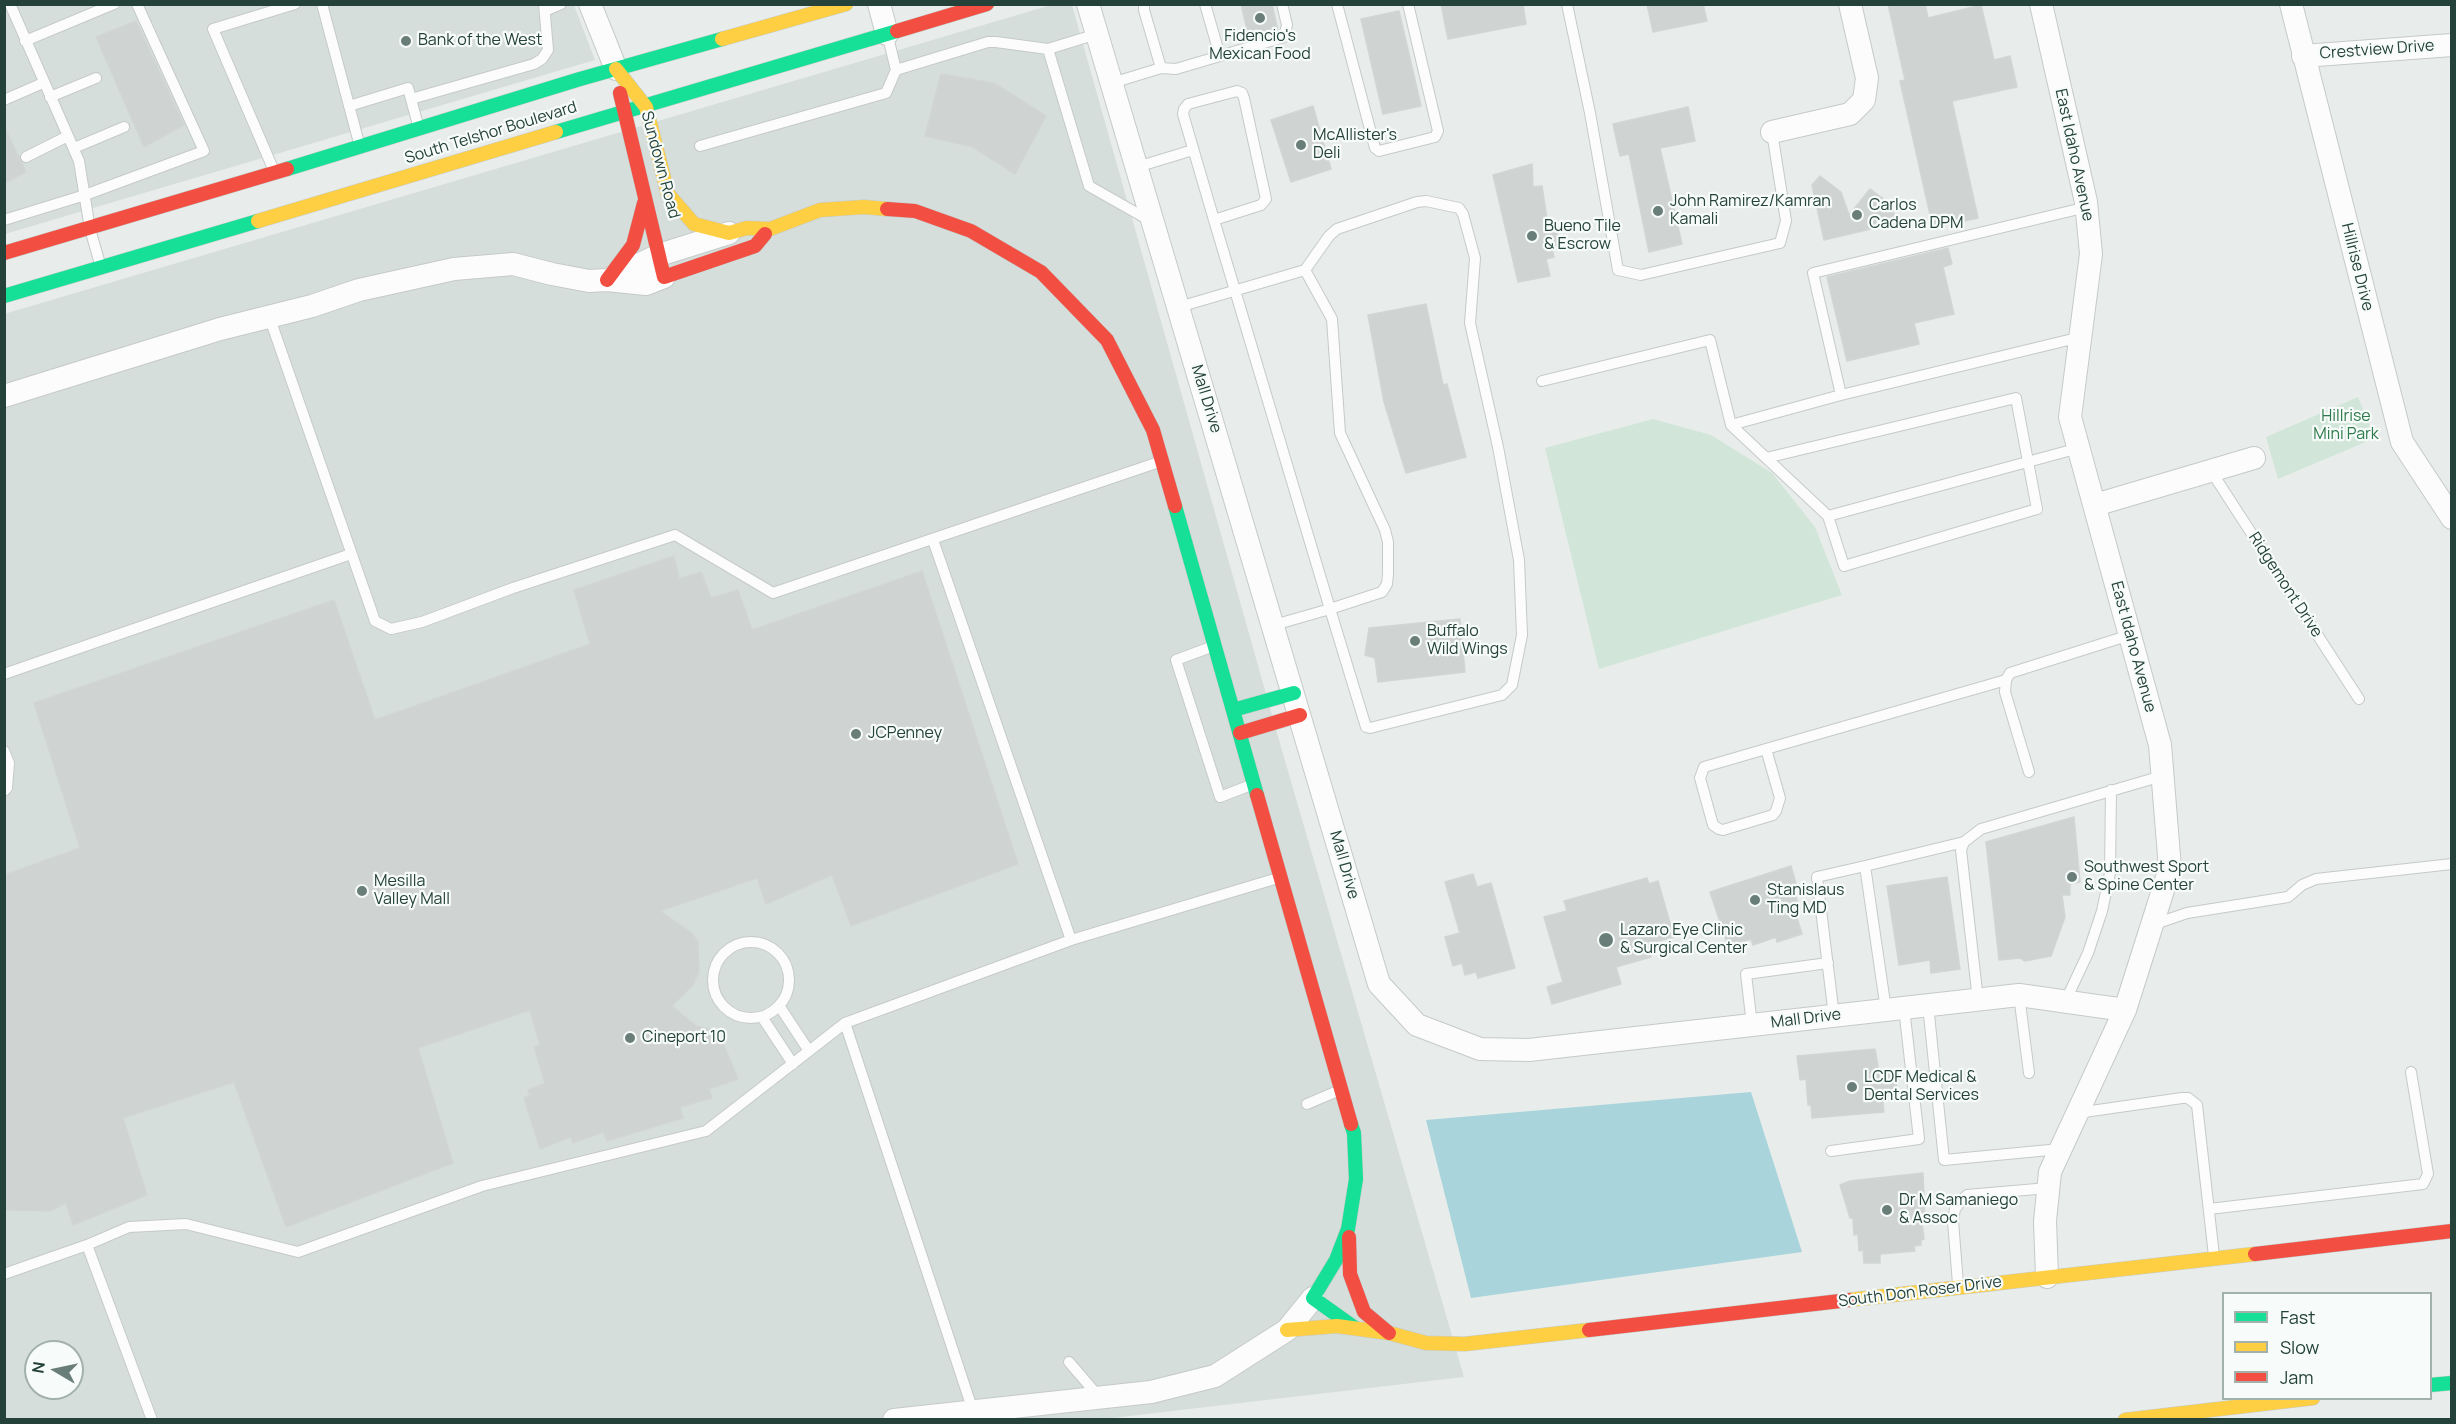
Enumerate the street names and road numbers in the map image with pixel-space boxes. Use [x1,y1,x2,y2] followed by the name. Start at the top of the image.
[2319,36,2435,64] street label: Crestview Drive
[2051,87,2097,223] street label: East Idaho Avenue
[403,98,579,168] street label: South Telshor Boulevard
[636,109,684,221] street label: Sundown Road
[2337,221,2377,313] street label: Hillrise Drive
[1187,363,1225,435] street label: Mall Drive
[2244,529,2326,641] street label: Ridgemont Drive
[2106,579,2160,715] street label: East Idaho Avenue
[1325,829,1363,901] street label: Mall Drive
[1770,1005,1842,1033] street label: Mall Drive
[1837,1272,2003,1312] street label: South Don Roser Drive

